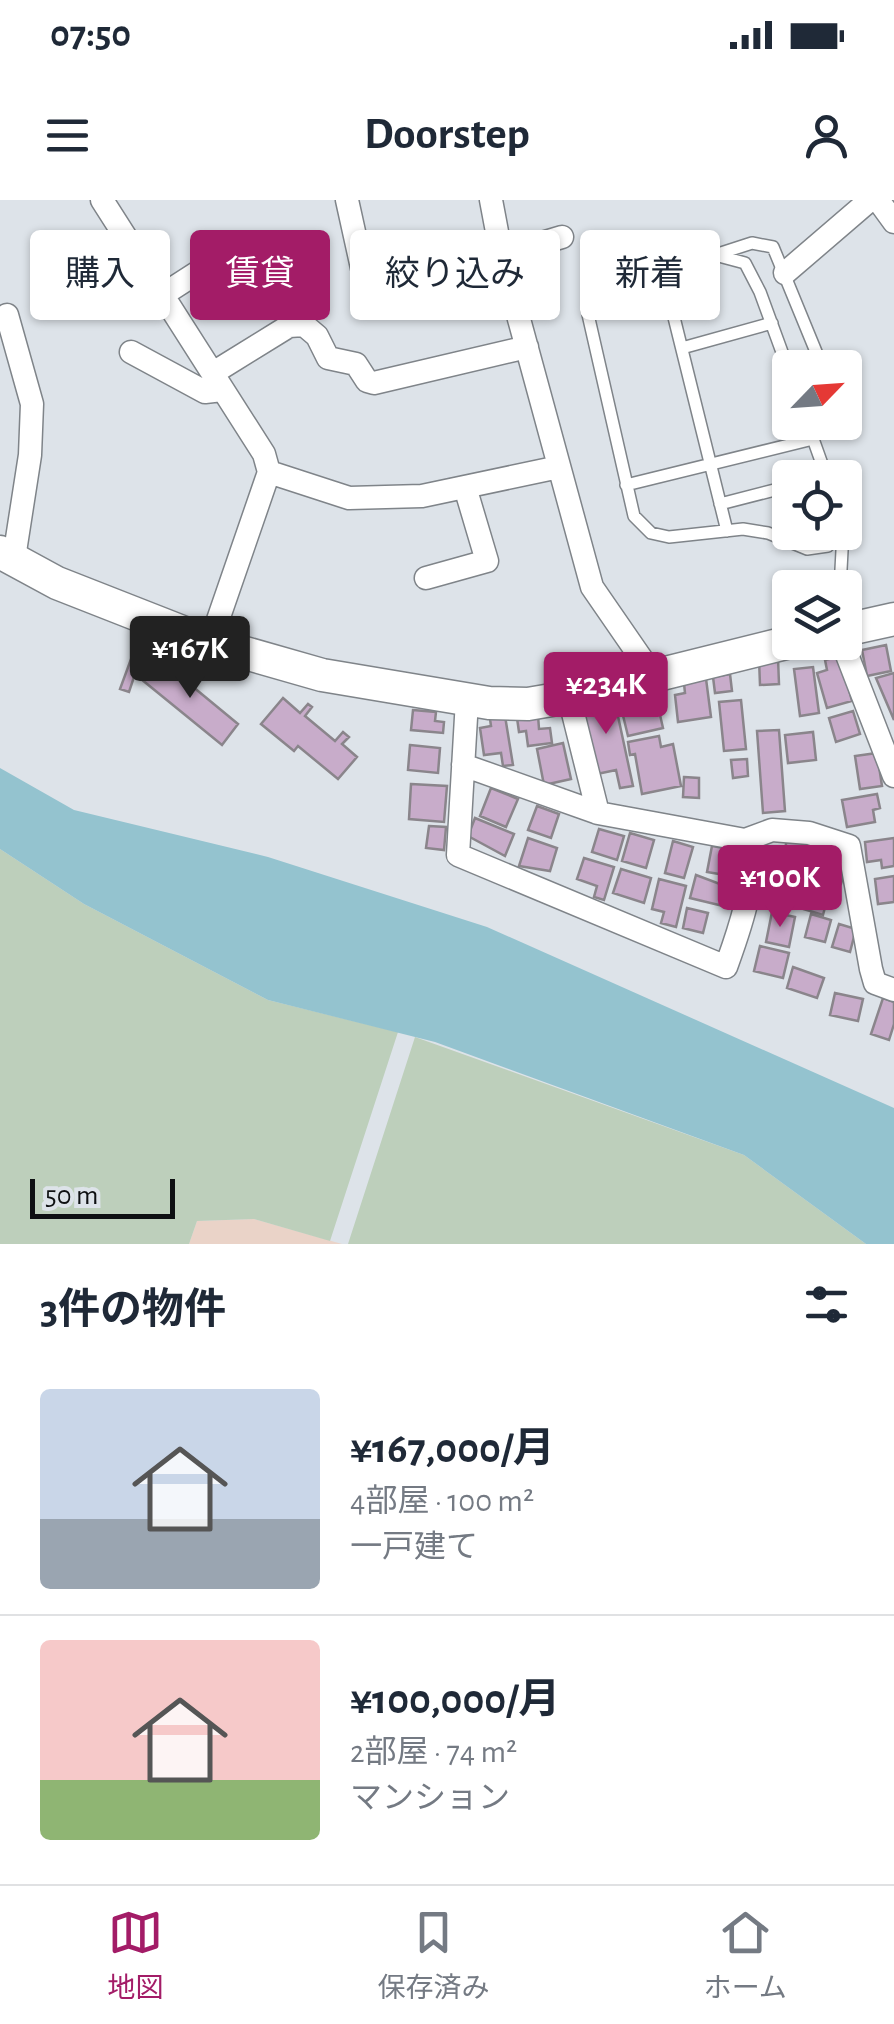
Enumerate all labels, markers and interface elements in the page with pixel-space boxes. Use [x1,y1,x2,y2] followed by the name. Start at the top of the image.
[50,16,131,54] text: 07:50
[40,108,95,163] icon: menu
[799,108,854,163] icon: person
[364,112,530,157] text: Doorstep
[30,230,170,320] chip: 購入
[190,230,330,320] chip: 賃貸
[350,230,560,320] chip: 絞り込み
[580,230,720,320] chip: 新着
[772,350,862,440] north arrow
[772,350,862,660] map controls
[772,460,862,550] button: locate
[772,570,862,660] button: layers
[120,616,260,701] pin: ¥167K
[152,632,228,664] text: ¥167K
[536,652,676,737] pin: ¥234K
[566,668,646,700] text: ¥234K
[710,845,850,930] pin: ¥100K
[740,861,820,893] text: ¥100K
[30,1174,175,1218] scale bar
[45,1182,99,1210] text: 50 m
[799,1277,854,1332] icon: filters
[40,1289,226,1331] text: 3件の物件
[350,1428,555,1470] text: ¥167,000/月
[120,1429,240,1549] icon: home
[350,1485,534,1517] text: 4部屋 · 100 m²
[350,1531,478,1563] text: 一戸建て
[350,1679,560,1721] text: ¥100,000/月
[120,1680,240,1800] icon: home
[350,1736,517,1768] text: 2部屋 · 74 m²
[350,1782,510,1814] text: マンション
[107,1905,163,2006] tab: 地図
[377,1905,489,2006] tab: 保存済み
[704,1905,787,2006] tab: ホーム

